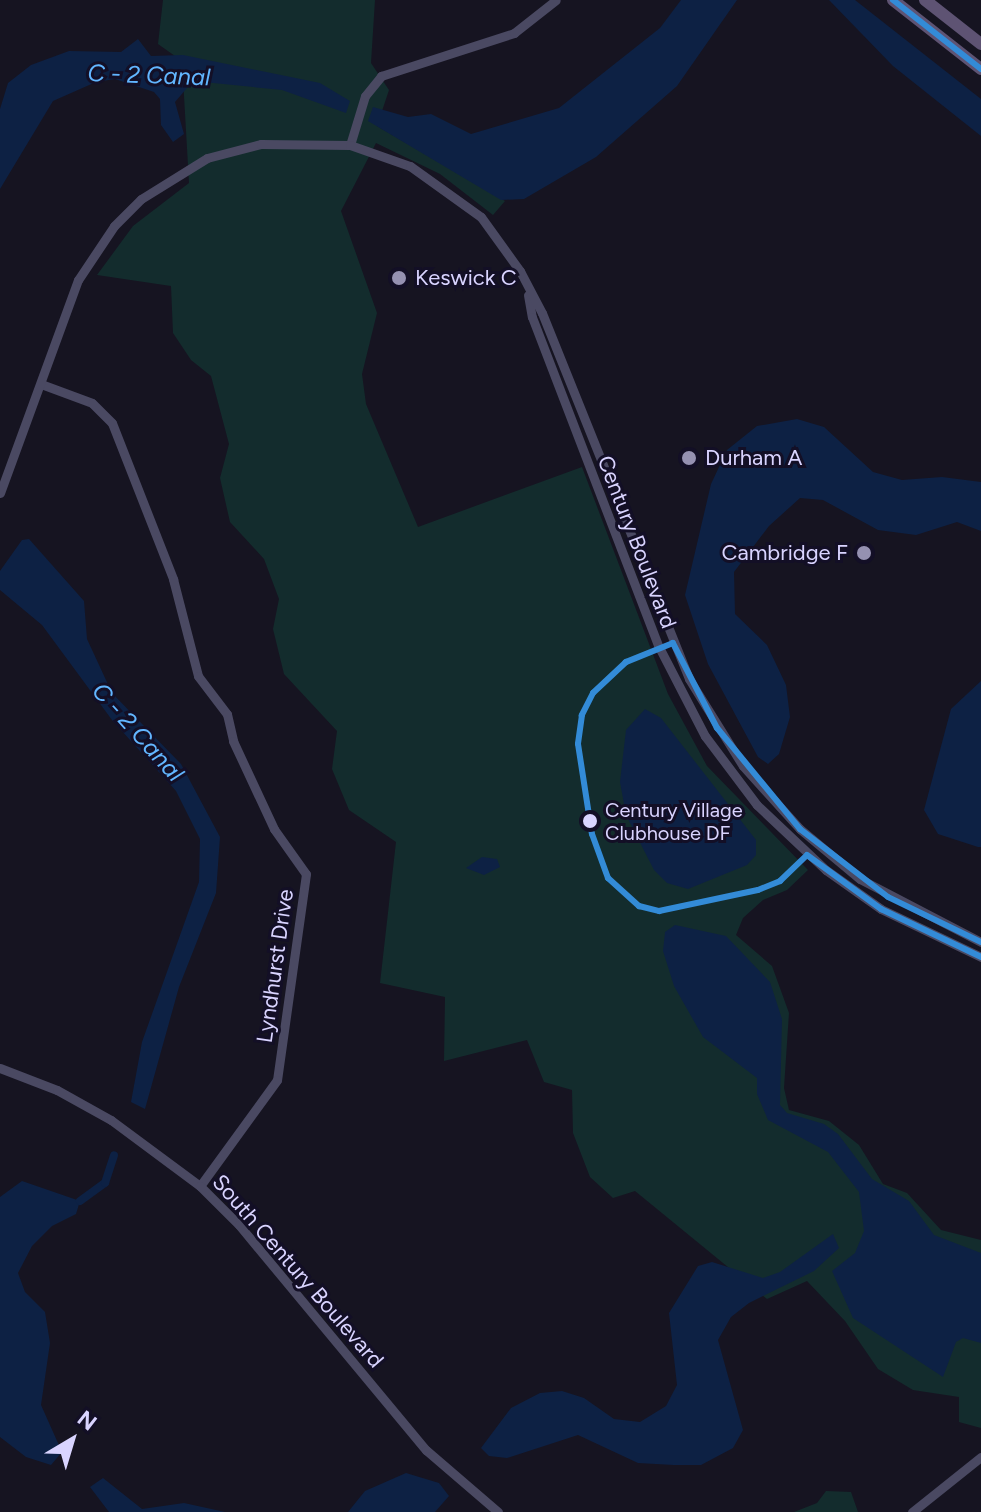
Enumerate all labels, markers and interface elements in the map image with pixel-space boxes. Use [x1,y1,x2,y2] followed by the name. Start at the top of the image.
[87,58,211,92] water label: C - 2 Canal
[415,265,517,291] place label: Keswick C
[390,269,408,287] marker: Keswick C
[705,445,802,471] place label: Durham A
[680,449,698,467] marker: Durham A
[592,452,682,632] street label: Century Boulevard
[722,540,848,566] place label: Cambridge F
[855,544,873,562] marker: Cambridge F
[86,677,190,787] water label: C - 2 Canal
[605,798,743,845] place label: Century Village Clubhouse DF
[582,813,598,829] marker: Century Village Clubhouse DF
[251,887,299,1045] street label: Lyndhurst Drive
[207,1169,389,1373] street label: South Century Boulevard
[32,1400,112,1480] north arrow
[72,1405,102,1437] text: N

